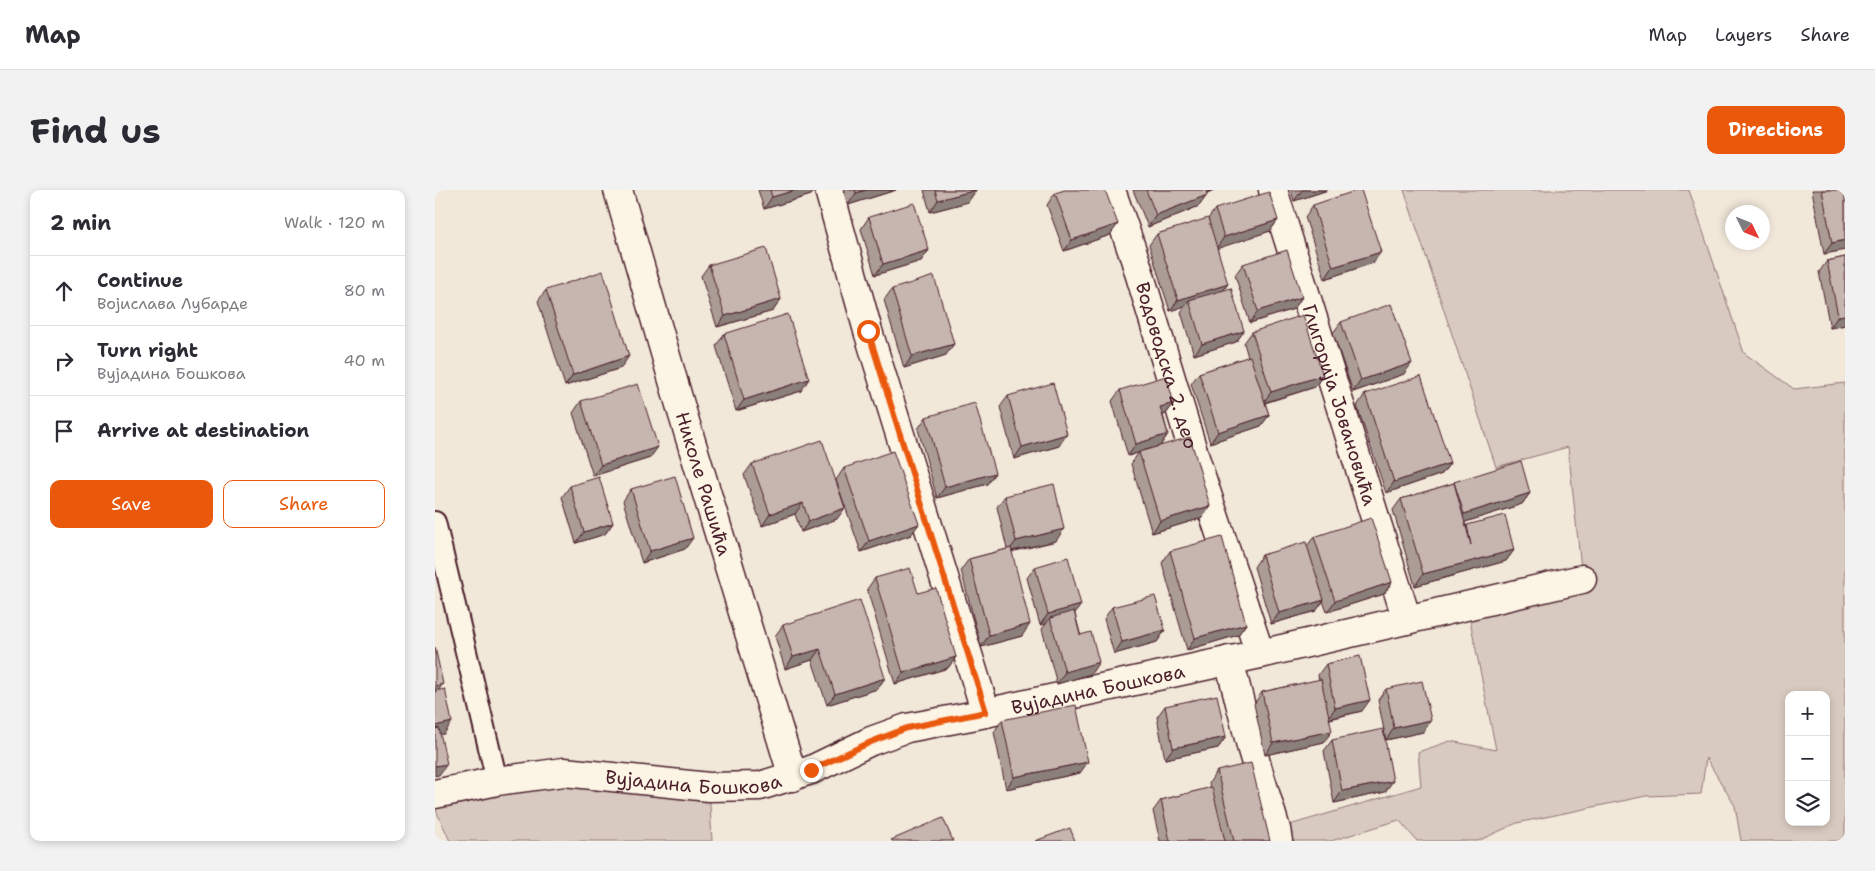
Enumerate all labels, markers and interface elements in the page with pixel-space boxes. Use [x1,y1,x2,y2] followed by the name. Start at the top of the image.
[25,19,81,51] text: Map
[1649,23,1687,47] text: Map
[1715,23,1772,47] text: Layers
[1800,23,1850,47] text: Share
[1707,106,1845,154] button: Directions
[30,107,161,154] text: Find us
[1725,205,1770,250] north arrow
[50,209,111,237] text: 2 min
[284,212,385,233] text: Walk · 120 m
[97,268,183,293] text: Continue
[50,277,78,305] icon: ahead
[1130,279,1204,452] street label: Водоводска 2. део
[344,280,385,301] text: 80 m
[97,293,248,314] text: Војислава Лубарде
[1297,301,1383,509] street label: Глигорија Јовановића
[857,320,880,343] route start
[97,338,198,363] text: Turn right
[50,347,78,375] icon: right
[343,350,385,371] text: 40 m
[97,363,246,384] text: Вујадина Бошкова
[670,409,738,559] street label: Николе Рашића
[50,417,78,445] icon: arrive
[97,418,309,443] text: Arrive at destination
[50,480,213,528] button: Save
[223,480,385,528] button: Share
[1009,658,1187,720] street label: Вујадина Бошкова
[1785,691,1830,826] map controls
[1785,691,1830,736] button: +
[1785,736,1830,781] button: −
[800,759,823,782] route end
[604,764,785,800] street label: Вујадина Бошкова
[1785,781,1830,826] button: layers

